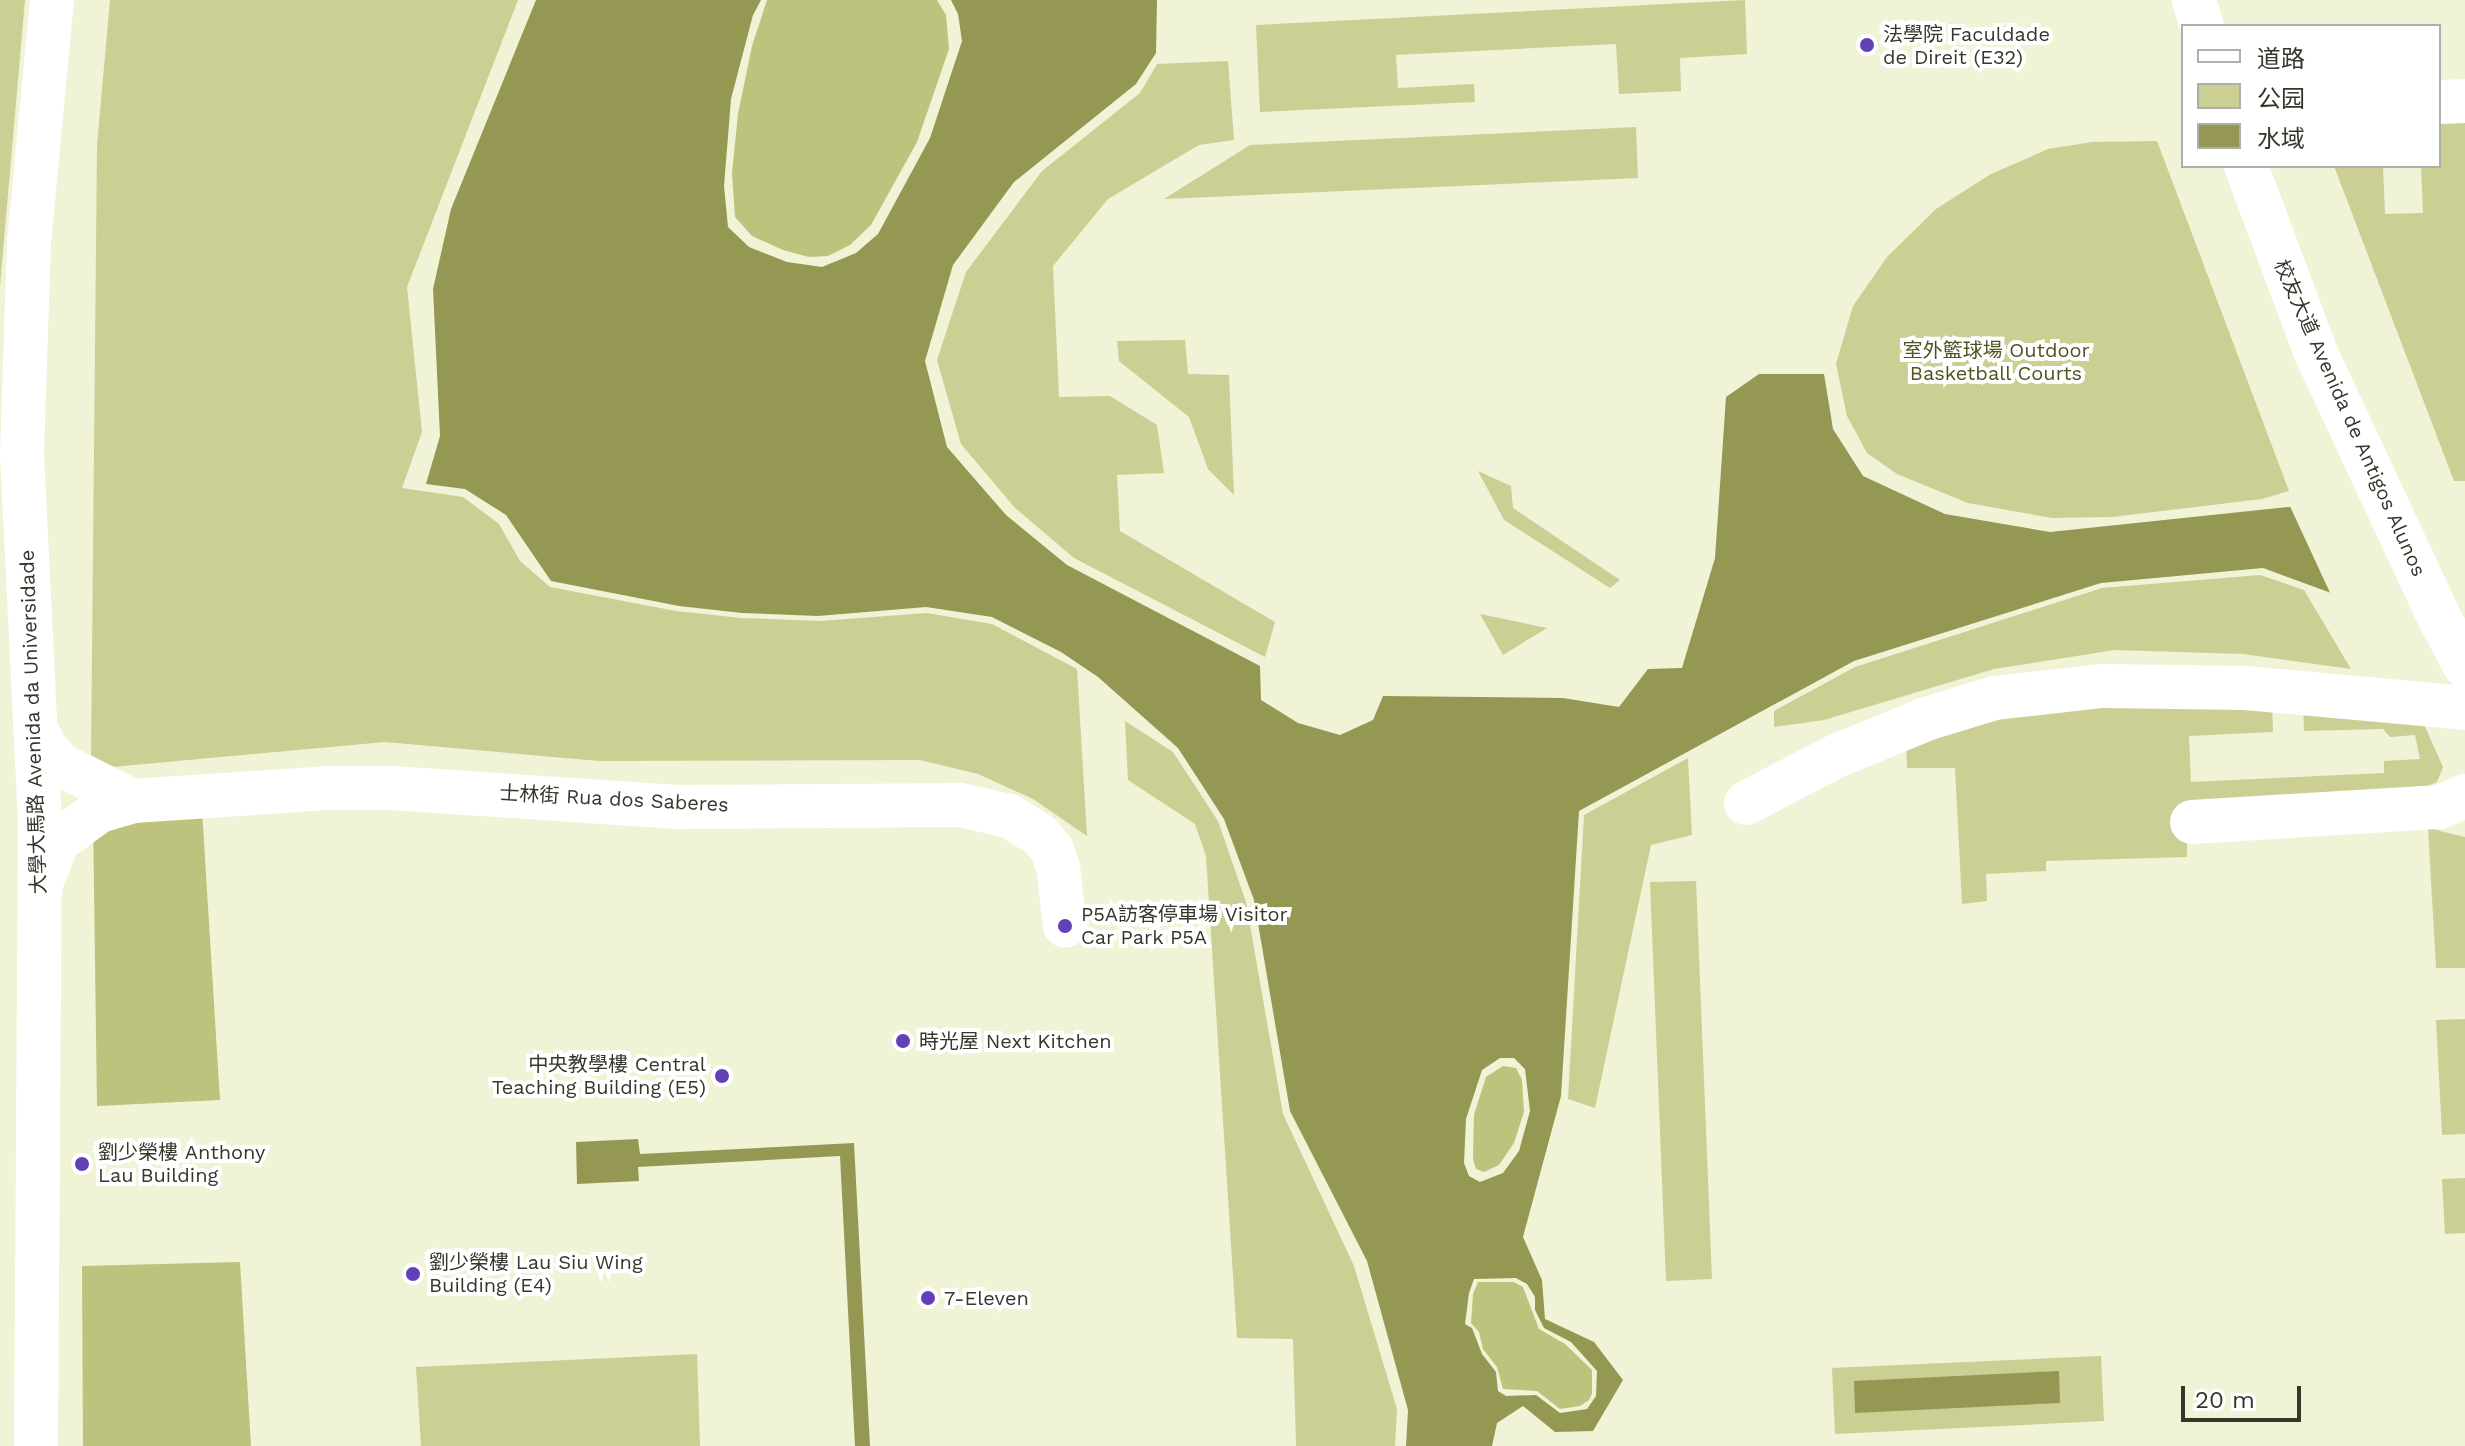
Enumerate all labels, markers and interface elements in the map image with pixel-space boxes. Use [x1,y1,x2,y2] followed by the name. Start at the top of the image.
[1883,22,2050,69] place label: 法學院 Faculdade de Direit (E32)
[2181,24,2441,168] legend
[1858,36,1876,54] marker: 法學院 Faculdade de Direit (E32)
[2257,45,2305,73] text: 道路
[2257,85,2305,113] text: 公园
[2257,125,2305,153] text: 水域
[2269,255,2431,581] street label: 校友大道 Avenida de Antigos Alunos
[1902,338,2090,385] park label: 室外籃球場 Outdoor Basketball Courts
[15,549,51,895] street label: 大學大馬路 Avenida da Universidade
[498,781,730,817] street label: 士林街 Rua dos Saberes
[1081,902,1288,949] place label: P5A訪客停車場 Visitor Car Park P5A
[1056,917,1074,935] marker: P5A訪客停車場 Visitor Car Park P5A
[919,1029,1112,1053] place label: 時光屋 Next Kitchen
[894,1032,912,1050] marker: 時光屋 Next Kitchen
[492,1052,706,1099] place label: 中央教學樓 Central Teaching Building (E5)
[713,1067,731,1085] marker: 中央教學樓 Central Teaching Building (E5)
[98,1140,265,1187] place label: 劉少榮樓 Anthony Lau Building
[73,1155,91,1173] marker: 劉少榮樓 Anthony Lau Building
[429,1250,643,1297] place label: 劉少榮樓 Lau Siu Wing Building (E4)
[404,1265,422,1283] marker: 劉少榮樓 Lau Siu Wing Building (E4)
[944,1286,1029,1310] place label: 7-Eleven
[919,1289,937,1307] marker: 7-Eleven
[2185,1370,2305,1420] scale bar
[2195,1386,2255,1414] text: 20 m

